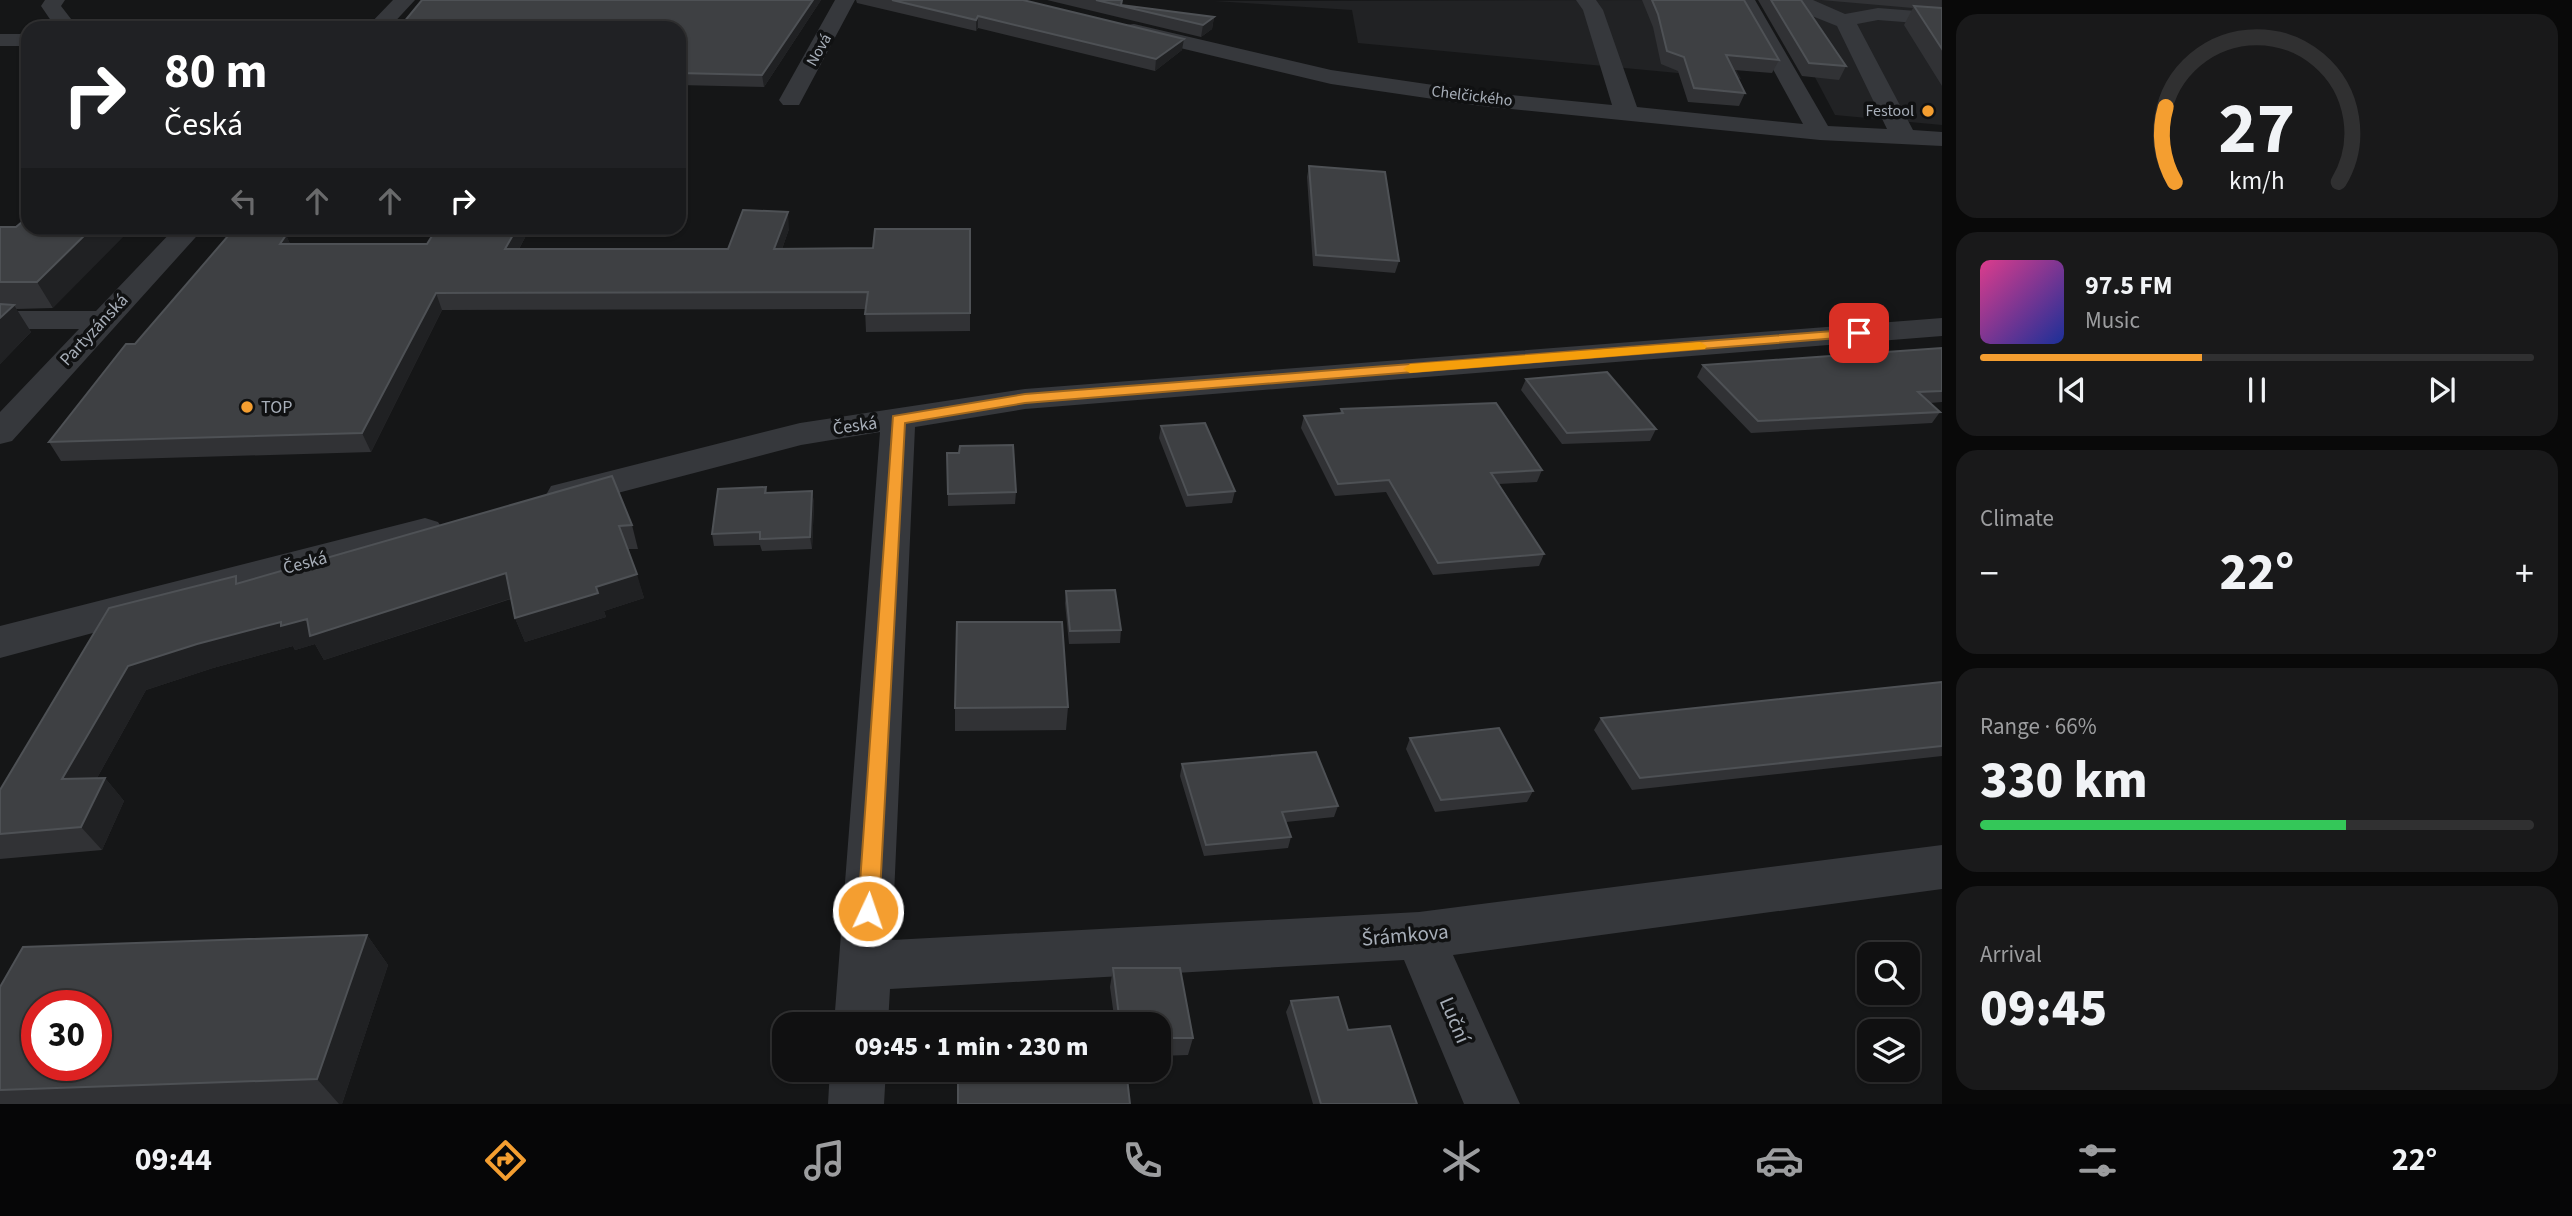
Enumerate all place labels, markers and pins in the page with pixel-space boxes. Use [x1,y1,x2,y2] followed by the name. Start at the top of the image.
[1865,100,1914,122] place label: Festool
[1920,103,1936,119] marker: Festool
[1829,303,1889,363] pin
[261,395,292,420] place label: TOP
[239,399,255,415] marker: TOP

